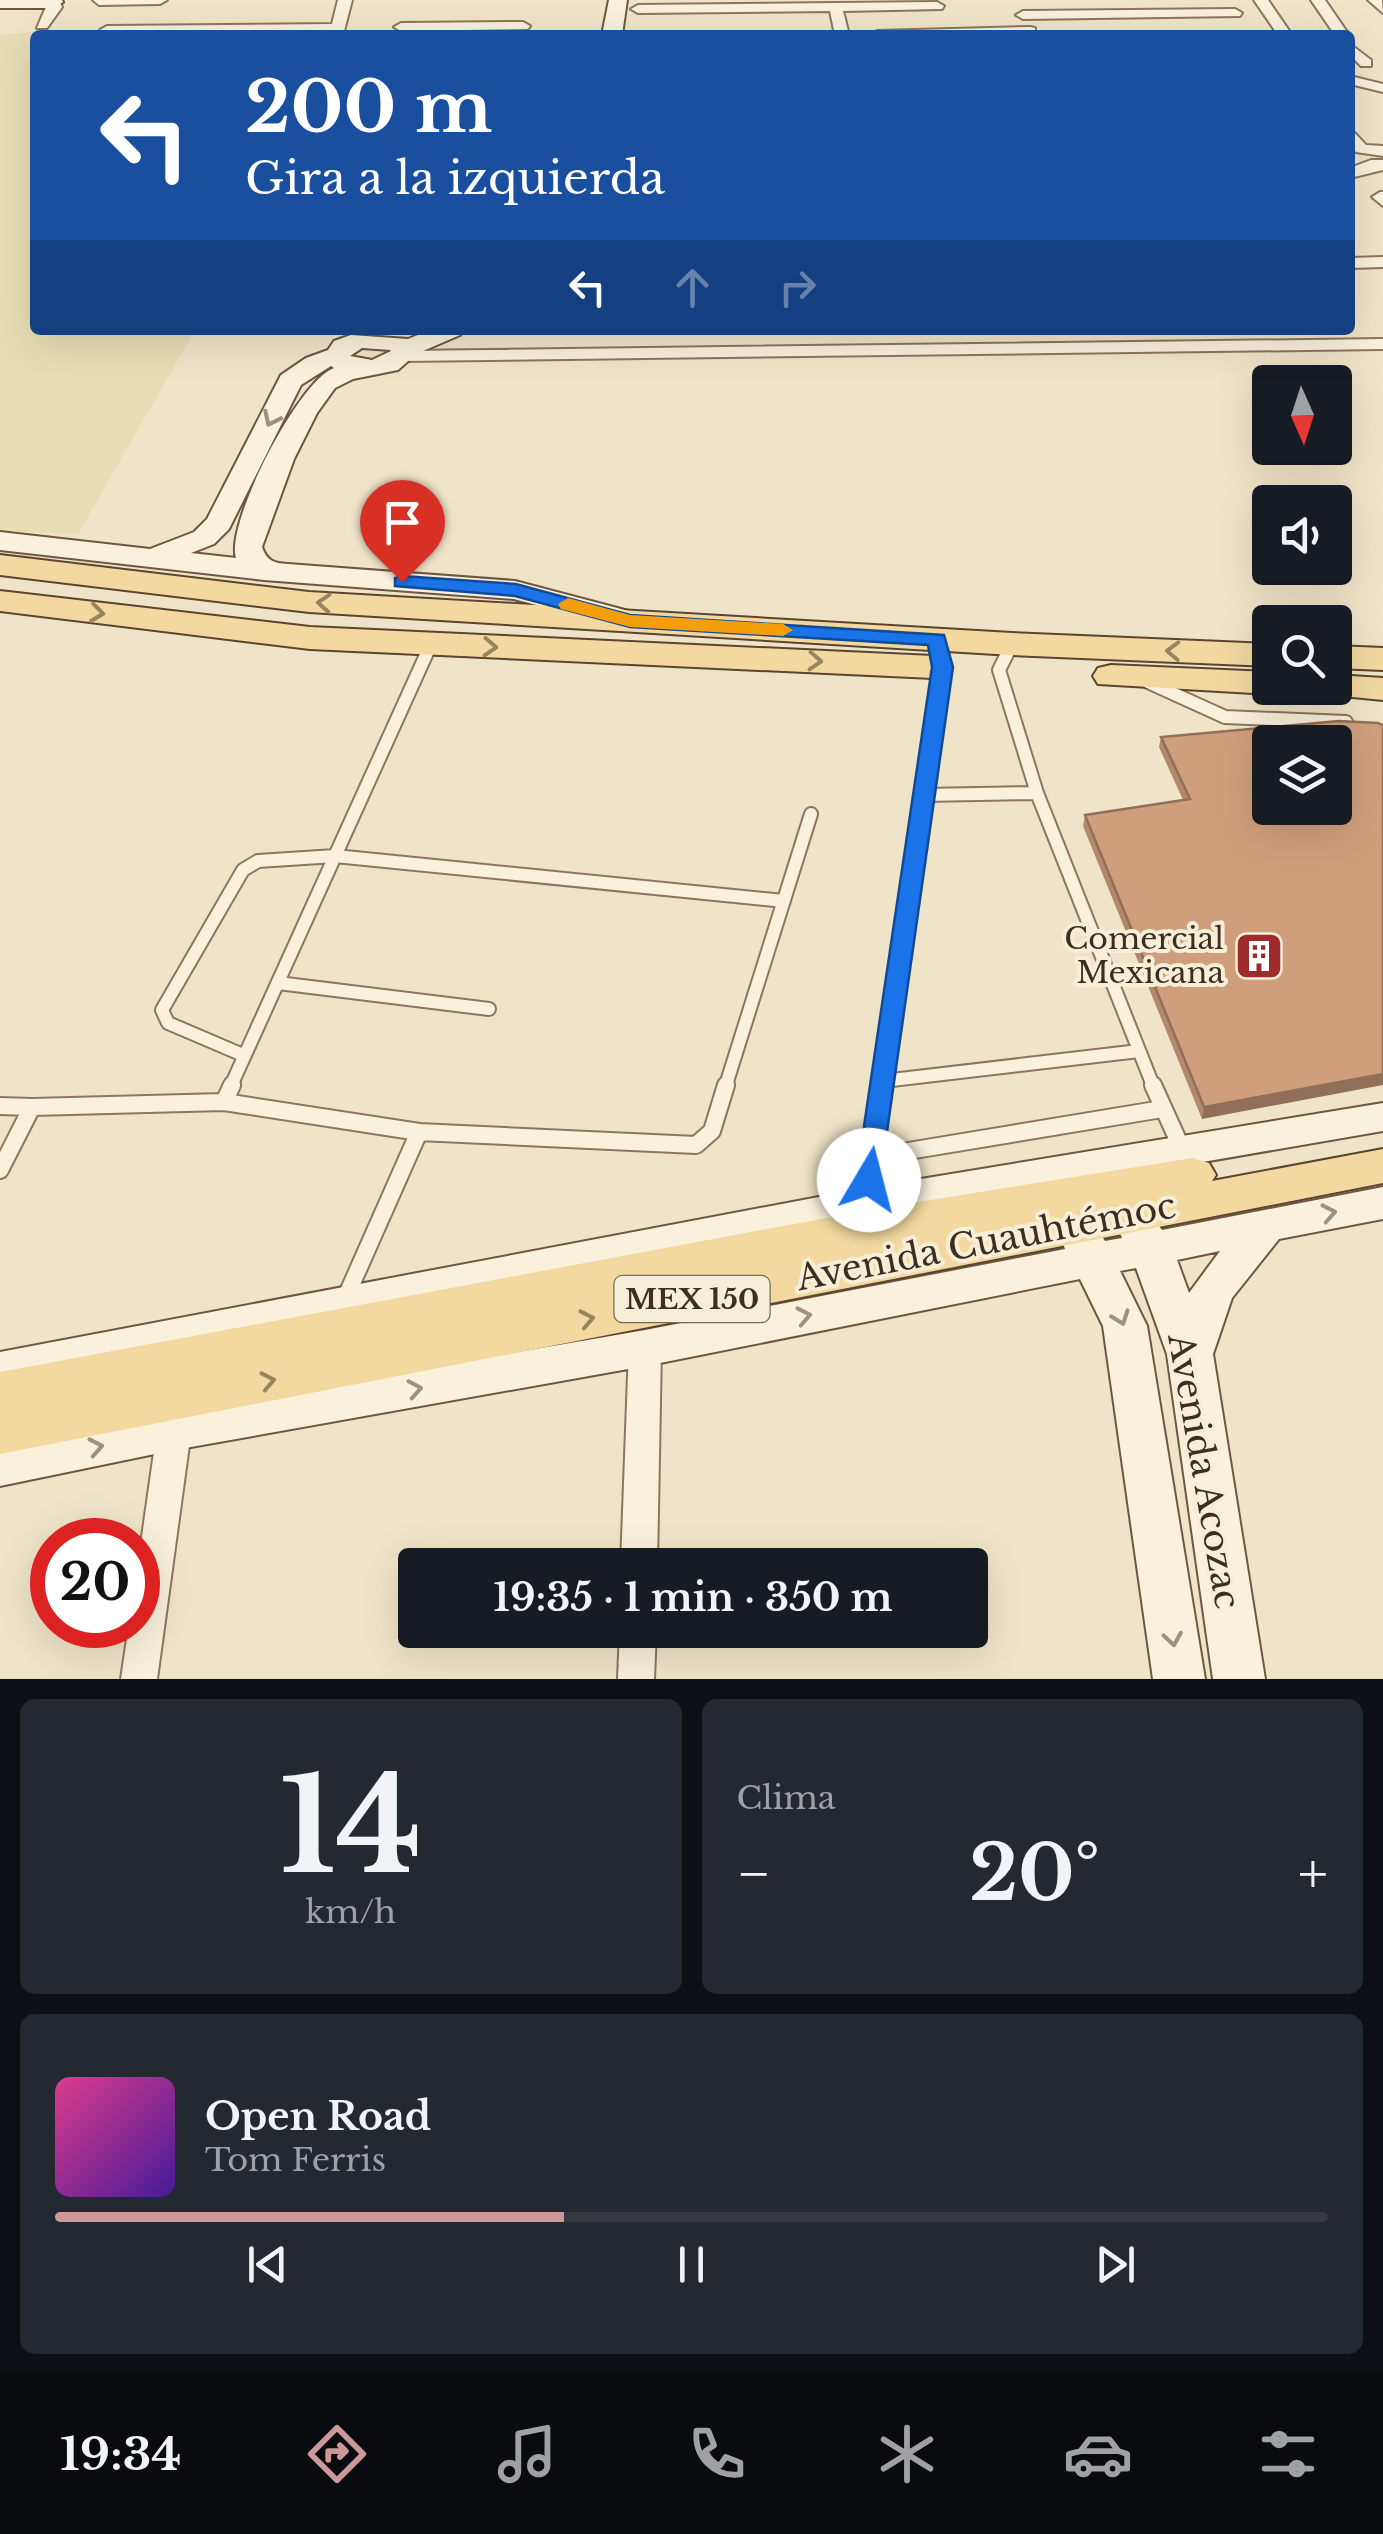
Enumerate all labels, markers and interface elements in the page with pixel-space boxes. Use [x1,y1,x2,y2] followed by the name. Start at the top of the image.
[245,64,492,151] text: 200 m
[80,70,210,200] icon: left
[245,150,665,206] text: Gira a la izquierda
[560,260,615,315] icon: left
[665,260,720,315] icon: ahead
[770,260,825,315] icon: right
[1252,365,1352,465] north arrow
[1252,365,1352,825] map controls
[263,409,283,427] one-way arrow
[360,480,445,583] pin
[1252,485,1352,585] button: sound
[375,495,430,550] icon: arrive
[315,593,331,614] one-way arrow
[89,602,105,623] one-way arrow
[1252,605,1352,705] button: search
[483,636,499,657] one-way arrow
[1164,640,1180,661] one-way arrow
[807,651,823,672] one-way arrow
[1252,725,1352,825] button: layers
[1064,920,1224,991] place label: Comercial Mexicana
[1233,930,1285,982] building icon: Comercial Mexicana
[817,1128,921,1232] position arrow
[792,1184,1179,1300] street label: Avenida Cuauhtémoc
[1320,1203,1337,1224] one-way arrow
[614,1276,770,1322] road number: MEX 150
[795,1307,812,1328] one-way arrow
[1109,1309,1130,1326] one-way arrow
[578,1310,595,1331] one-way arrow
[1159,1329,1250,1612] street label: Avenida Acozac
[259,1371,276,1392] one-way arrow
[407,1379,424,1400] one-way arrow
[87,1437,104,1458] one-way arrow
[30,1518,160,1648] speed limit sign: 20
[493,1574,893,1621] text: 19:35 · 1 min · 350 m
[1161,1630,1182,1647] one-way arrow
[279,1746,422,1907] text: 14
[737,1778,836,1818] text: Clima
[969,1827,1100,1920] text: 20°
[737,1840,771,1908] text: −
[1298,1840,1328,1908] text: +
[305,1892,396,1932] text: km/h
[205,2093,431,2140] text: Open Road
[205,2140,386,2180] text: Tom Ferris
[240,2237,295,2292] icon: previous
[664,2237,719,2292] icon: pause
[1088,2237,1143,2292] icon: next
[302,2419,372,2489] icon: directions
[492,2419,562,2489] icon: music
[682,2419,752,2489] icon: phone
[872,2419,942,2489] icon: climate
[1063,2419,1133,2489] icon: car
[1253,2419,1323,2489] icon: filters
[60,2426,181,2482] text: 19:34

